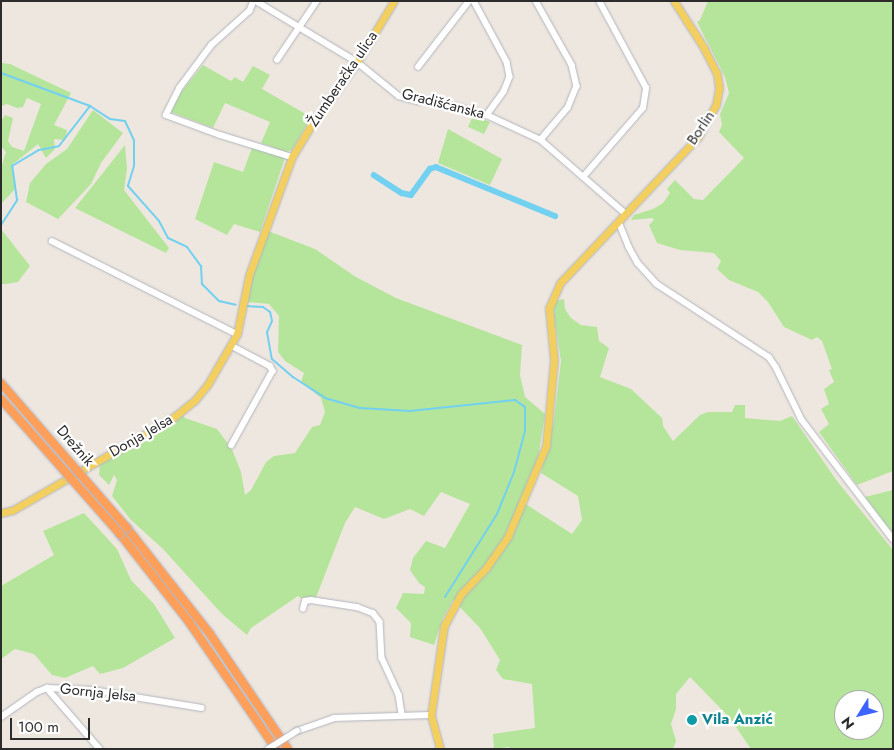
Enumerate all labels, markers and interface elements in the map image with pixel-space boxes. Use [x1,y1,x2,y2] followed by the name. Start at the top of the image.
[304,28,382,130] street label: Žumberačka ulica
[400,85,486,123] street label: Gradišćanska
[683,108,719,148] street label: Borlin
[106,411,176,461] street label: Donja Jelsa
[52,422,98,470] street label: Drežnik
[59,680,137,706] street label: Gornja Jelsa
[834,690,884,740] north arrow
[12,708,92,740] scale bar
[702,711,773,729] place label: Vila Anzić
[836,713,859,734] text: N
[686,714,698,726] marker: Vila Anzić
[18,716,59,738] text: 100 m

